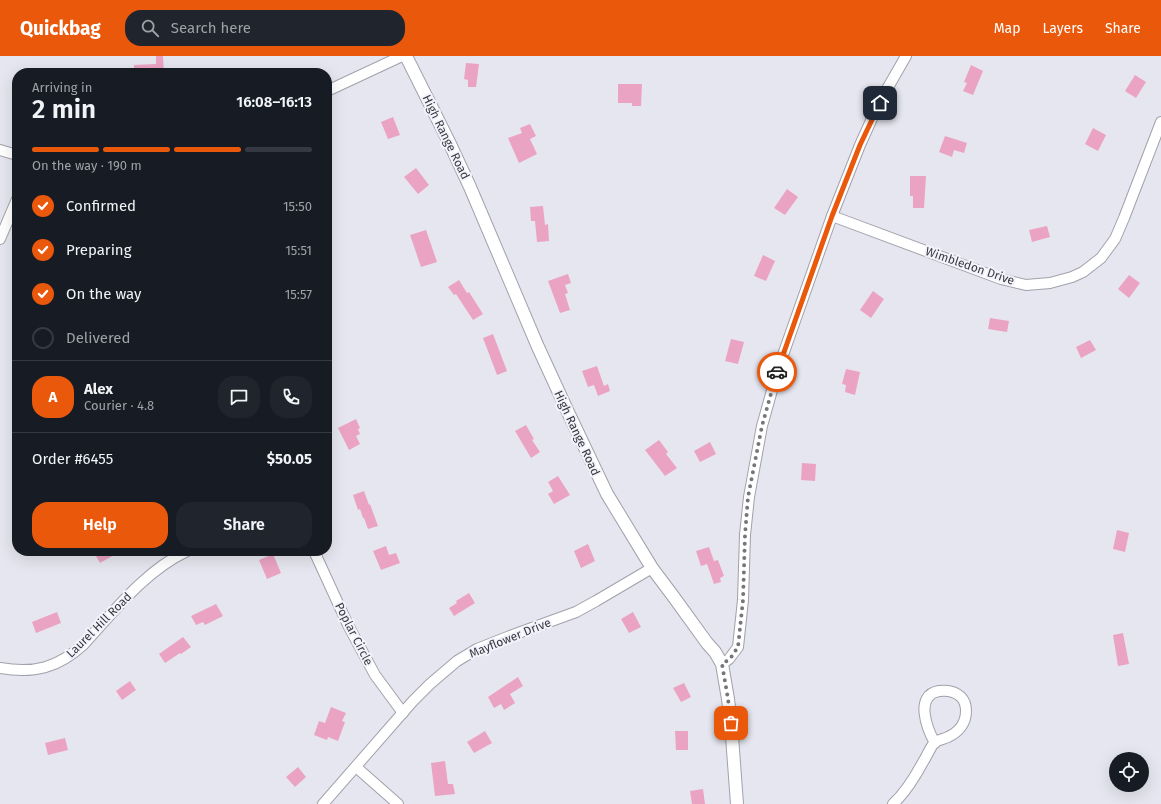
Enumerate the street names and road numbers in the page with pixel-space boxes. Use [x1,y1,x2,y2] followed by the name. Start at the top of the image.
[420,93,472,181] street label: High Range Road
[924,244,1016,288] street label: Wimbledon Drive
[551,388,603,478] street label: High Range Road
[64,590,134,660] street label: Laurel Hill Road
[332,600,376,668] street label: Poplar Circle
[467,615,553,661] street label: Mayflower Drive

